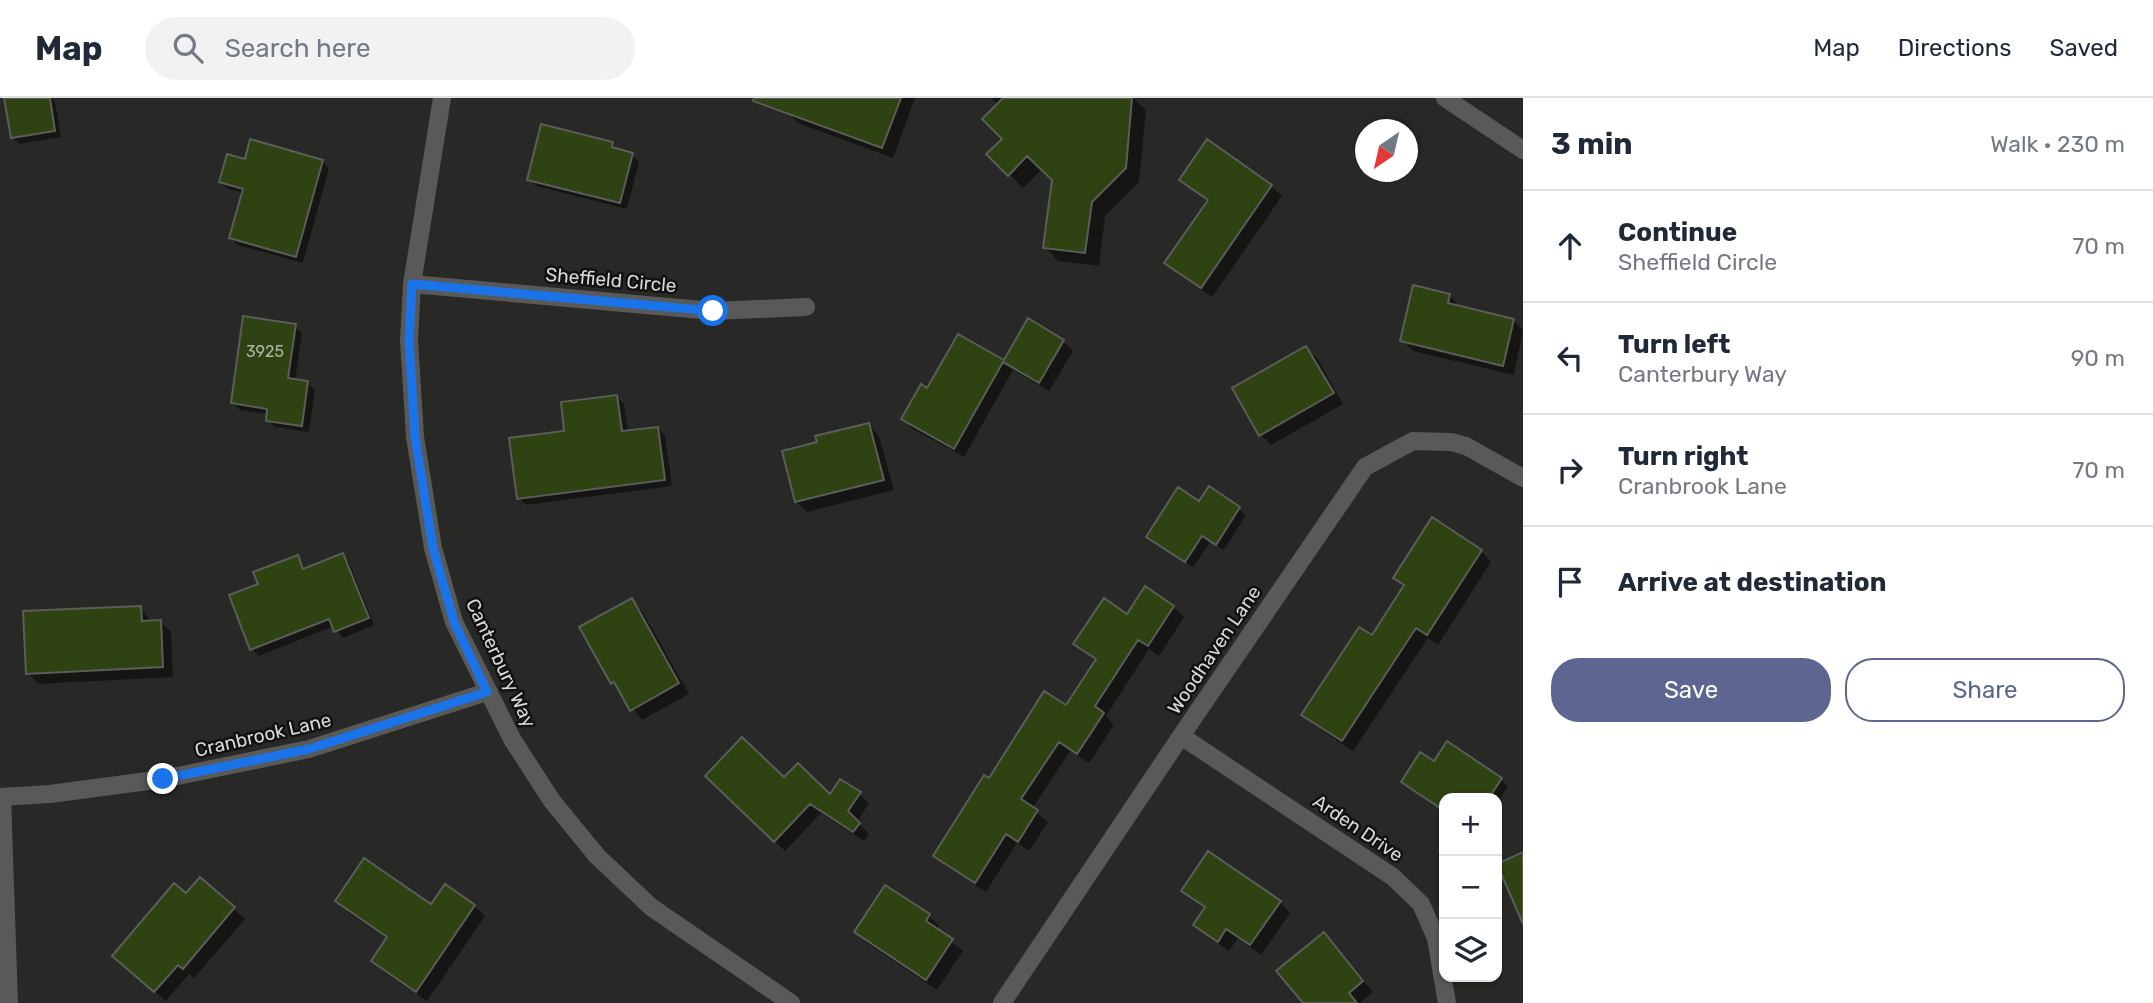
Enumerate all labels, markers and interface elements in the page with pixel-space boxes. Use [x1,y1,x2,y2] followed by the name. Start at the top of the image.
[145,17,635,80] search box
[35,29,103,68] text: Map
[169,29,207,67] icon: search
[225,33,370,64] text: Search here
[1813,34,1860,62] text: Map
[1898,34,2011,62] text: Directions
[2049,34,2118,62] text: Saved
[1355,119,1418,182] north arrow
[1551,126,1633,162] text: 3 min
[1990,130,2125,158] text: Walk · 230 m
[1618,217,1737,248] text: Continue
[1551,227,1589,265] icon: ahead
[2073,232,2125,260] text: 70 m
[1618,248,1777,276] text: Sheffield Circle
[545,263,677,297] street label: Sheffield Circle
[697,295,728,326] route start
[1618,329,1730,360] text: Turn left
[1551,339,1589,377] icon: left
[246,342,284,361] house number: 3925
[2071,344,2125,372] text: 90 m
[1618,360,1787,388] text: Canterbury Way
[1618,441,1748,472] text: Turn right
[1551,451,1589,489] icon: right
[2073,456,2125,484] text: 70 m
[1618,472,1787,500] text: Cranbrook Lane
[1551,563,1589,601] icon: arrive
[1618,567,1886,598] text: Arrive at destination
[1162,581,1266,719] street label: Woodhaven Lane
[461,595,541,731] street label: Canterbury Way
[1551,658,1831,722] button: Save
[1845,658,2125,722] button: Share
[192,708,334,762] street label: Cranbrook Lane
[147,763,178,794] route end
[1309,790,1407,866] street label: Arden Drive
[1439,793,1502,982] map controls
[1439,793,1502,856] button: +
[1439,856,1502,919] button: −
[1439,919,1502,982] button: layers

